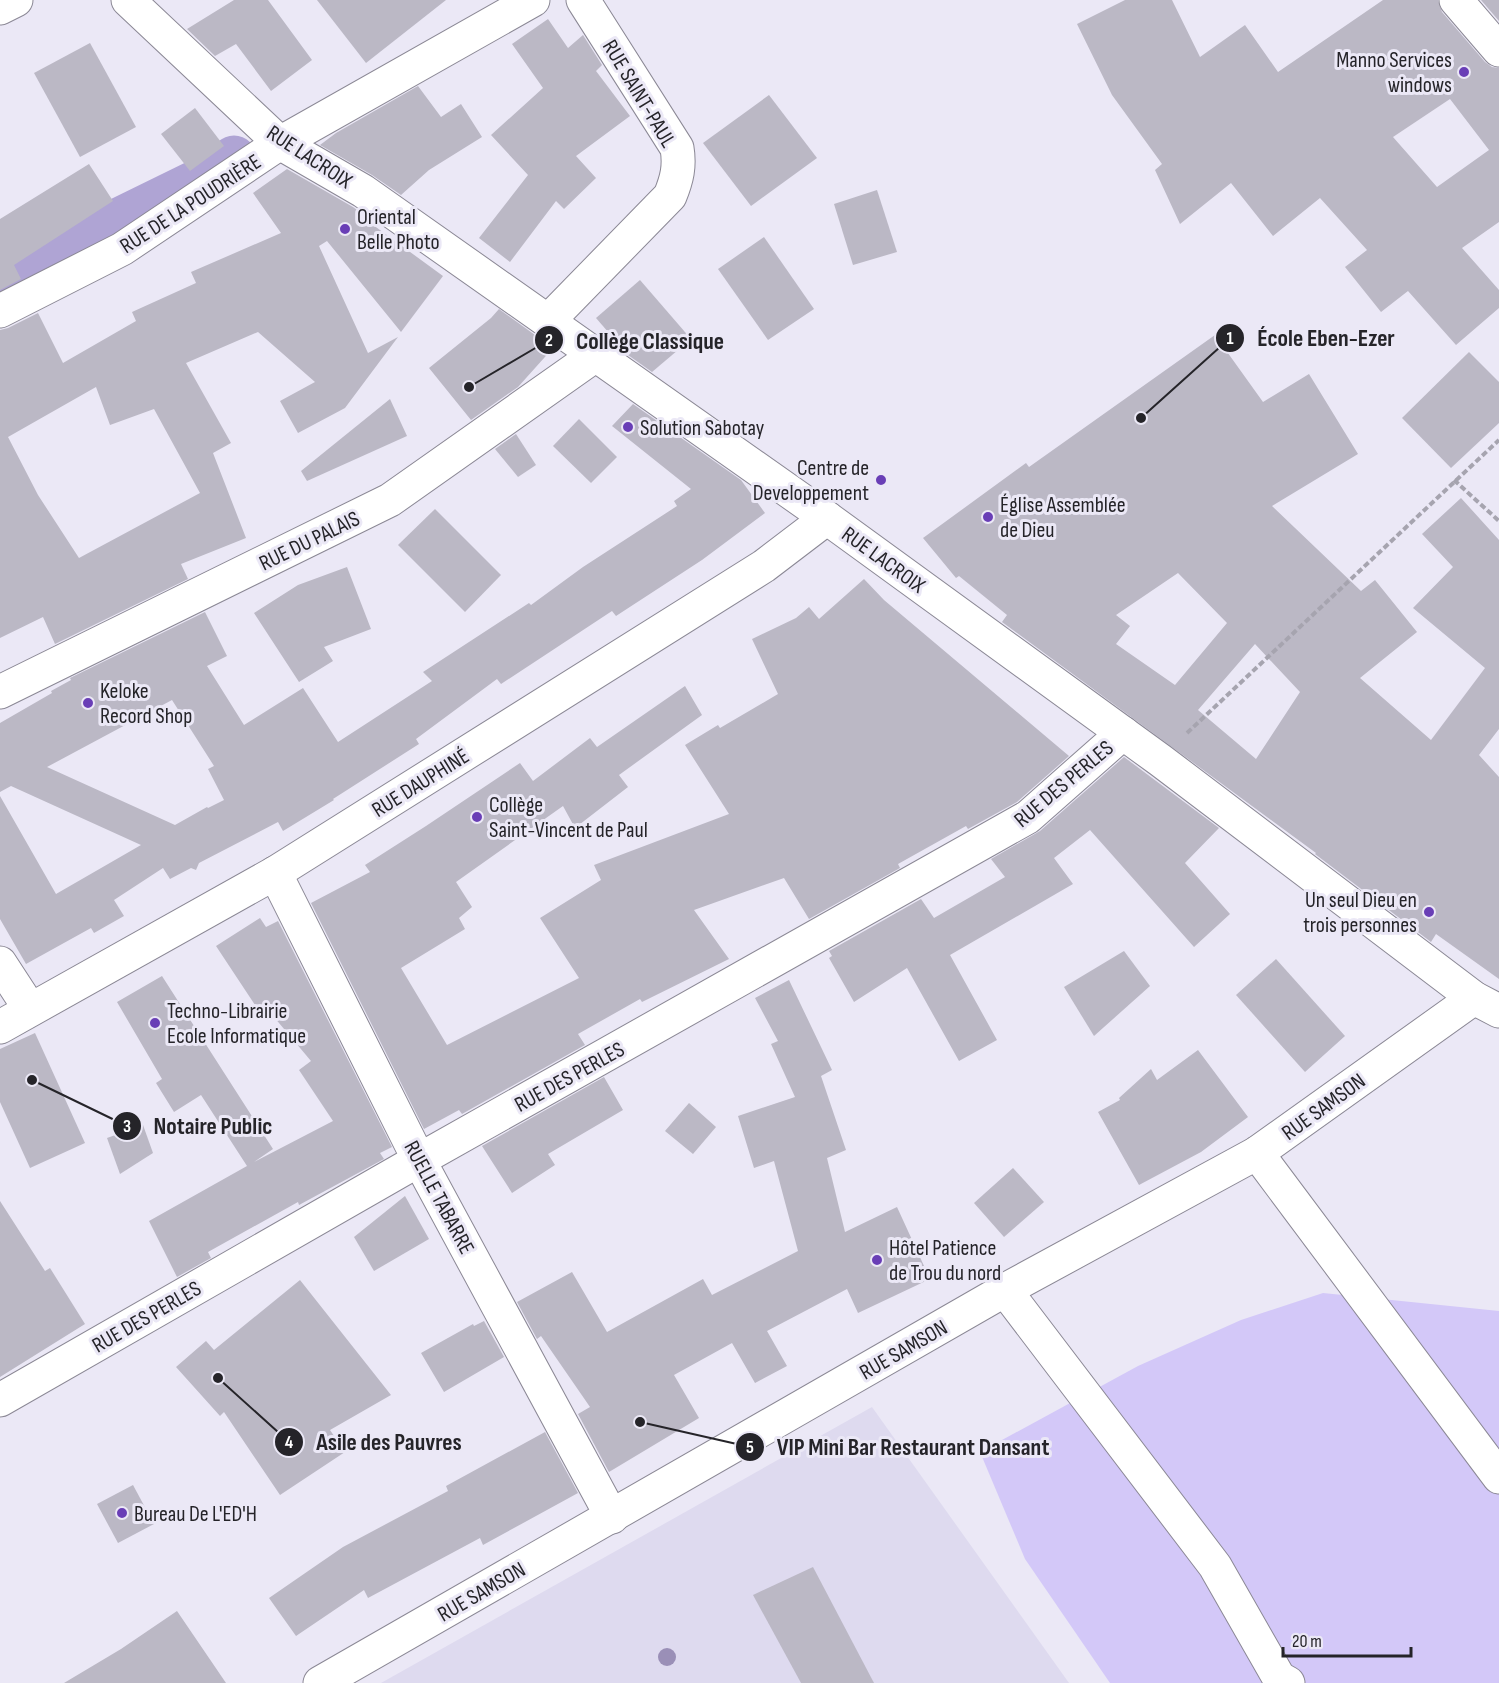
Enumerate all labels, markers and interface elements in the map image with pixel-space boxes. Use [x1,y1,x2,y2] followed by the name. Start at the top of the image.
[596,35,681,153] street label: RUE SAINT-PAUL
[1336,47,1452,99] place label: Manno Services windows
[1457,65,1471,79] marker: Manno Services windows
[261,120,358,195] street label: RUE LACROIX
[115,149,266,260] street label: RUE DE LA POUDRIÈRE
[357,204,440,256] place label: Oriental Belle Photo
[338,222,352,236] marker: Oriental Belle Photo
[1215,317,1407,359] callout: École Eben-Ezer
[534,319,736,361] callout: Collège Classique
[1257,324,1395,353] text: École Eben-Ezer
[576,327,724,356] text: Collège Classique
[1226,328,1234,349] text: 1
[545,330,553,351] text: 2
[640,415,765,442] place label: Solution Sabotay
[621,420,635,434] marker: Solution Sabotay
[753,455,869,507] place label: Centre de Developpement
[874,473,888,487] marker: Centre de Developpement
[1000,492,1126,544] place label: Église Assemblée de Dieu
[255,505,364,577] street label: RUE DU PALAIS
[981,510,995,524] marker: Église Assemblée de Dieu
[836,521,931,600] street label: RUE LACROIX
[100,678,192,730] place label: Keloke Record Shop
[81,696,95,710] marker: Keloke Record Shop
[1009,735,1119,834] street label: RUE DES PERLES
[367,743,474,824] street label: RUE DAUPHINÉ
[489,792,648,844] place label: Collège Saint-Vincent de Paul
[470,810,484,824] marker: Collège Saint-Vincent de Paul
[1303,887,1417,939] place label: Un seul Dieu en trois personnes
[1422,905,1436,919] marker: Un seul Dieu en trois personnes
[167,998,306,1050] place label: Techno-Librairie Ecole Informatique
[148,1016,162,1030] marker: Techno-Librairie Ecole Informatique
[510,1036,629,1119] street label: RUE DES PERLES
[1277,1068,1371,1147] street label: RUE SAMSON
[112,1105,285,1147] callout: Notaire Public
[154,1112,272,1141] text: Notaire Public
[123,1116,131,1137] text: 3
[397,1136,480,1259] street label: RUELLE TABARRE
[889,1235,1001,1287] place label: Hôtel Patience de Trou du nord
[870,1253,884,1267] marker: Hôtel Patience de Trou du nord
[87,1275,206,1359] street label: RUE DES PERLES
[855,1314,952,1386] street label: RUE SAMSON
[274,1421,473,1463] callout: Asile des Pauvres
[735,1426,1062,1468] callout: VIP Mini Bar Restaurant Dansant
[315,1428,462,1457] text: Asile des Pauvres
[285,1432,294,1453] text: 4
[777,1433,1049,1462] text: VIP Mini Bar Restaurant Dansant
[746,1437,754,1458] text: 5
[134,1501,257,1528] place label: Bureau De L'ED'H
[115,1506,129,1520] marker: Bureau De L'ED'H
[433,1556,530,1628] street label: RUE SAMSON
[1283,1620,1410,1658] scale bar
[1292,1631,1322,1652] text: 20 m

